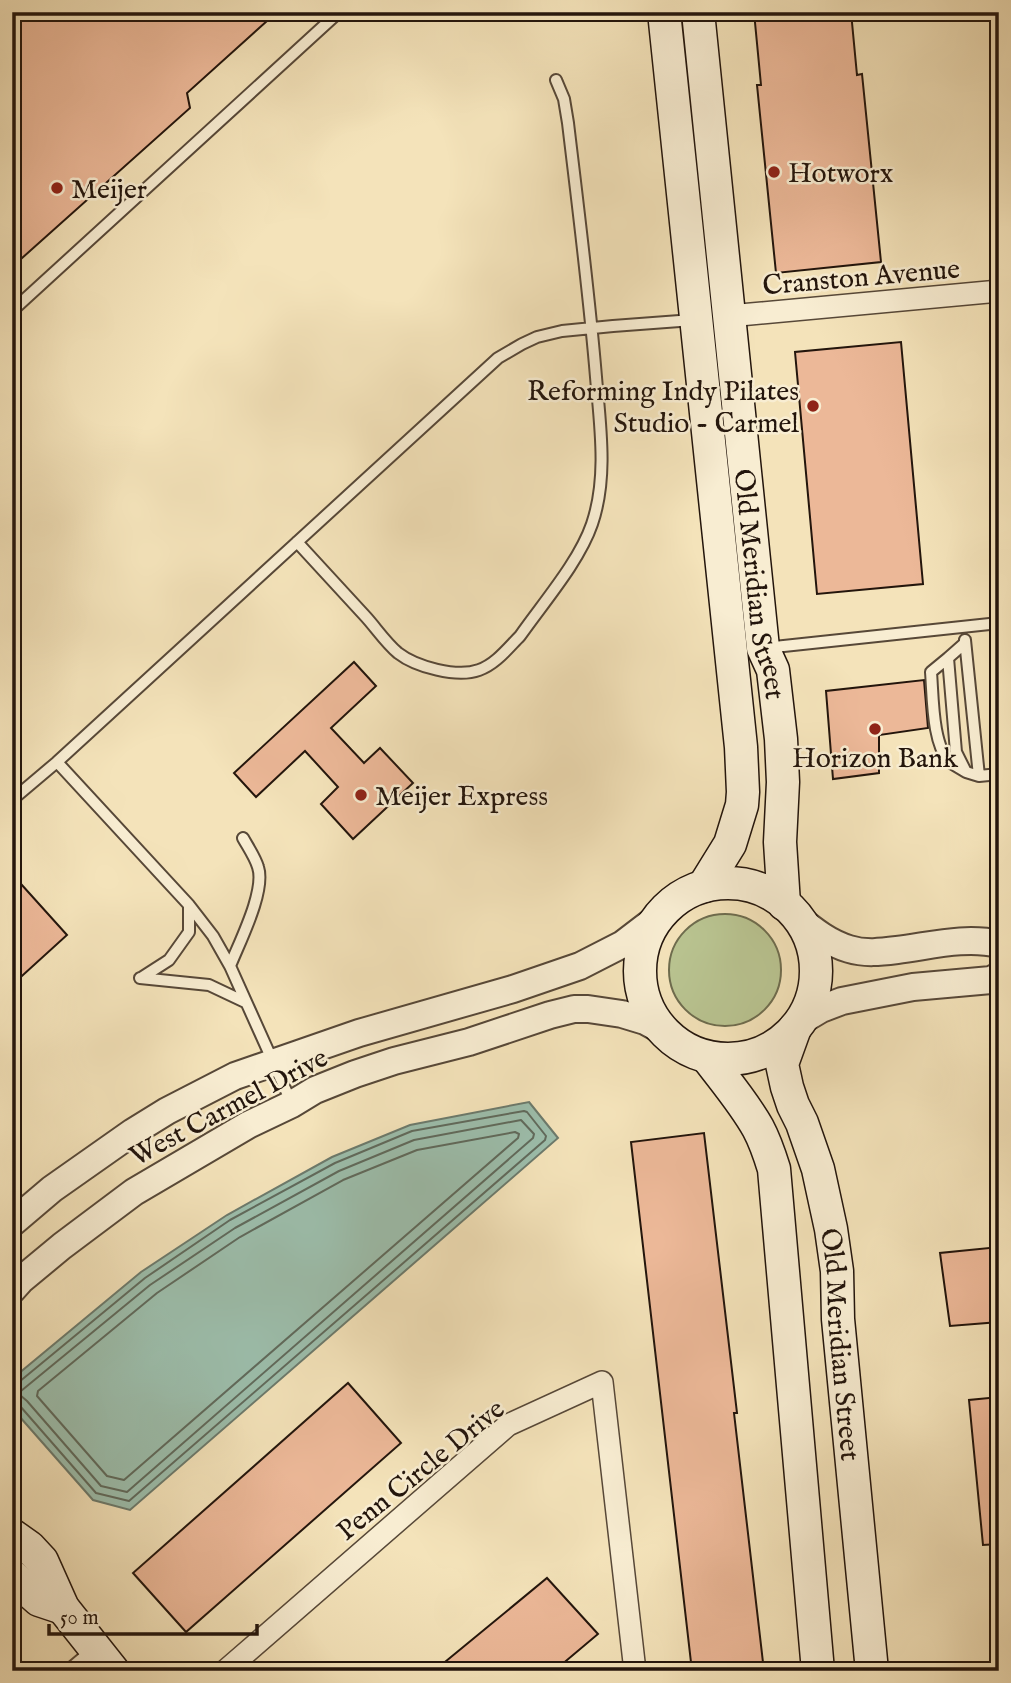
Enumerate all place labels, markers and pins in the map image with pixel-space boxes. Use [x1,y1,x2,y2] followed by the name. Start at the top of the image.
[788,157,894,192] place label: Hotworx
[766,164,782,180] marker: Hotworx
[71,173,147,208] place label: Meijer
[49,180,65,196] marker: Meijer
[527,375,799,442] place label: Reforming Indy Pilates Studio - Carmel
[805,398,821,414] marker: Reforming Indy Pilates Studio - Carmel
[867,721,883,737] marker: Horizon Bank
[792,742,959,777] place label: Horizon Bank
[375,780,548,815] place label: Meijer Express
[353,787,369,803] marker: Meijer Express

